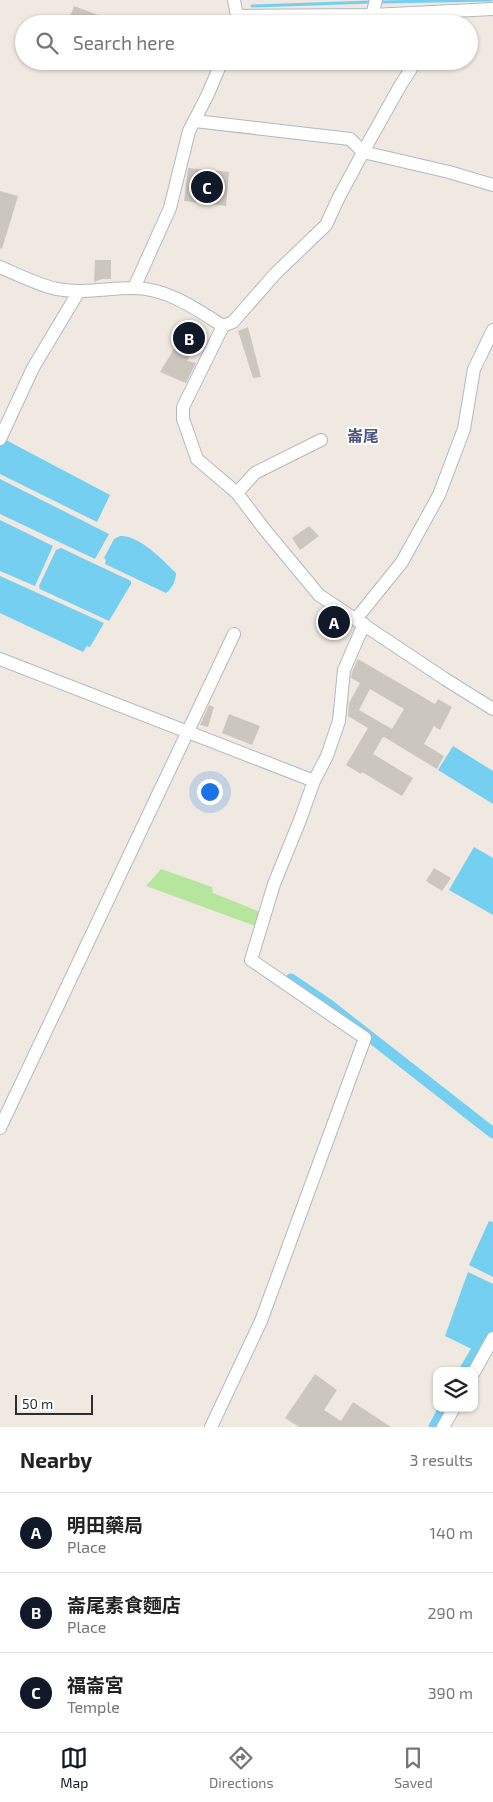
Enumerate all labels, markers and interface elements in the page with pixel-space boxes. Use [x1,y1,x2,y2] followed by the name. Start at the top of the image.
[15,15,478,70] search box
[33,29,61,57] icon: search
[73,31,175,54] text: Search here
[191,168,223,206] pin: C
[173,319,205,357] pin: B
[347,426,379,445] district label: 崙尾
[318,603,350,641] pin: A
[197,779,223,805] your location
[433,1367,478,1412] map controls
[433,1367,478,1412] button: layers
[15,1392,92,1415] scale bar
[22,1395,53,1412] text: 50 m
[20,1447,92,1472] text: Nearby
[410,1450,473,1469] text: 3 results
[67,1513,143,1536] text: 明田藥局
[31,1523,41,1542] text: A
[430,1523,473,1542] text: 140 m
[67,1537,106,1556] text: Place
[67,1593,181,1616] text: 崙尾素食麵店
[31,1603,41,1622] text: B
[428,1603,473,1622] text: 290 m
[67,1617,106,1636] text: Place
[67,1673,124,1696] text: 福崙宮
[31,1683,41,1702] text: C
[428,1683,473,1702] text: 390 m
[67,1697,120,1716] text: Temple
[60,1744,88,1791] tab: Map
[209,1744,274,1791] tab: Directions
[394,1744,433,1791] tab: Saved

